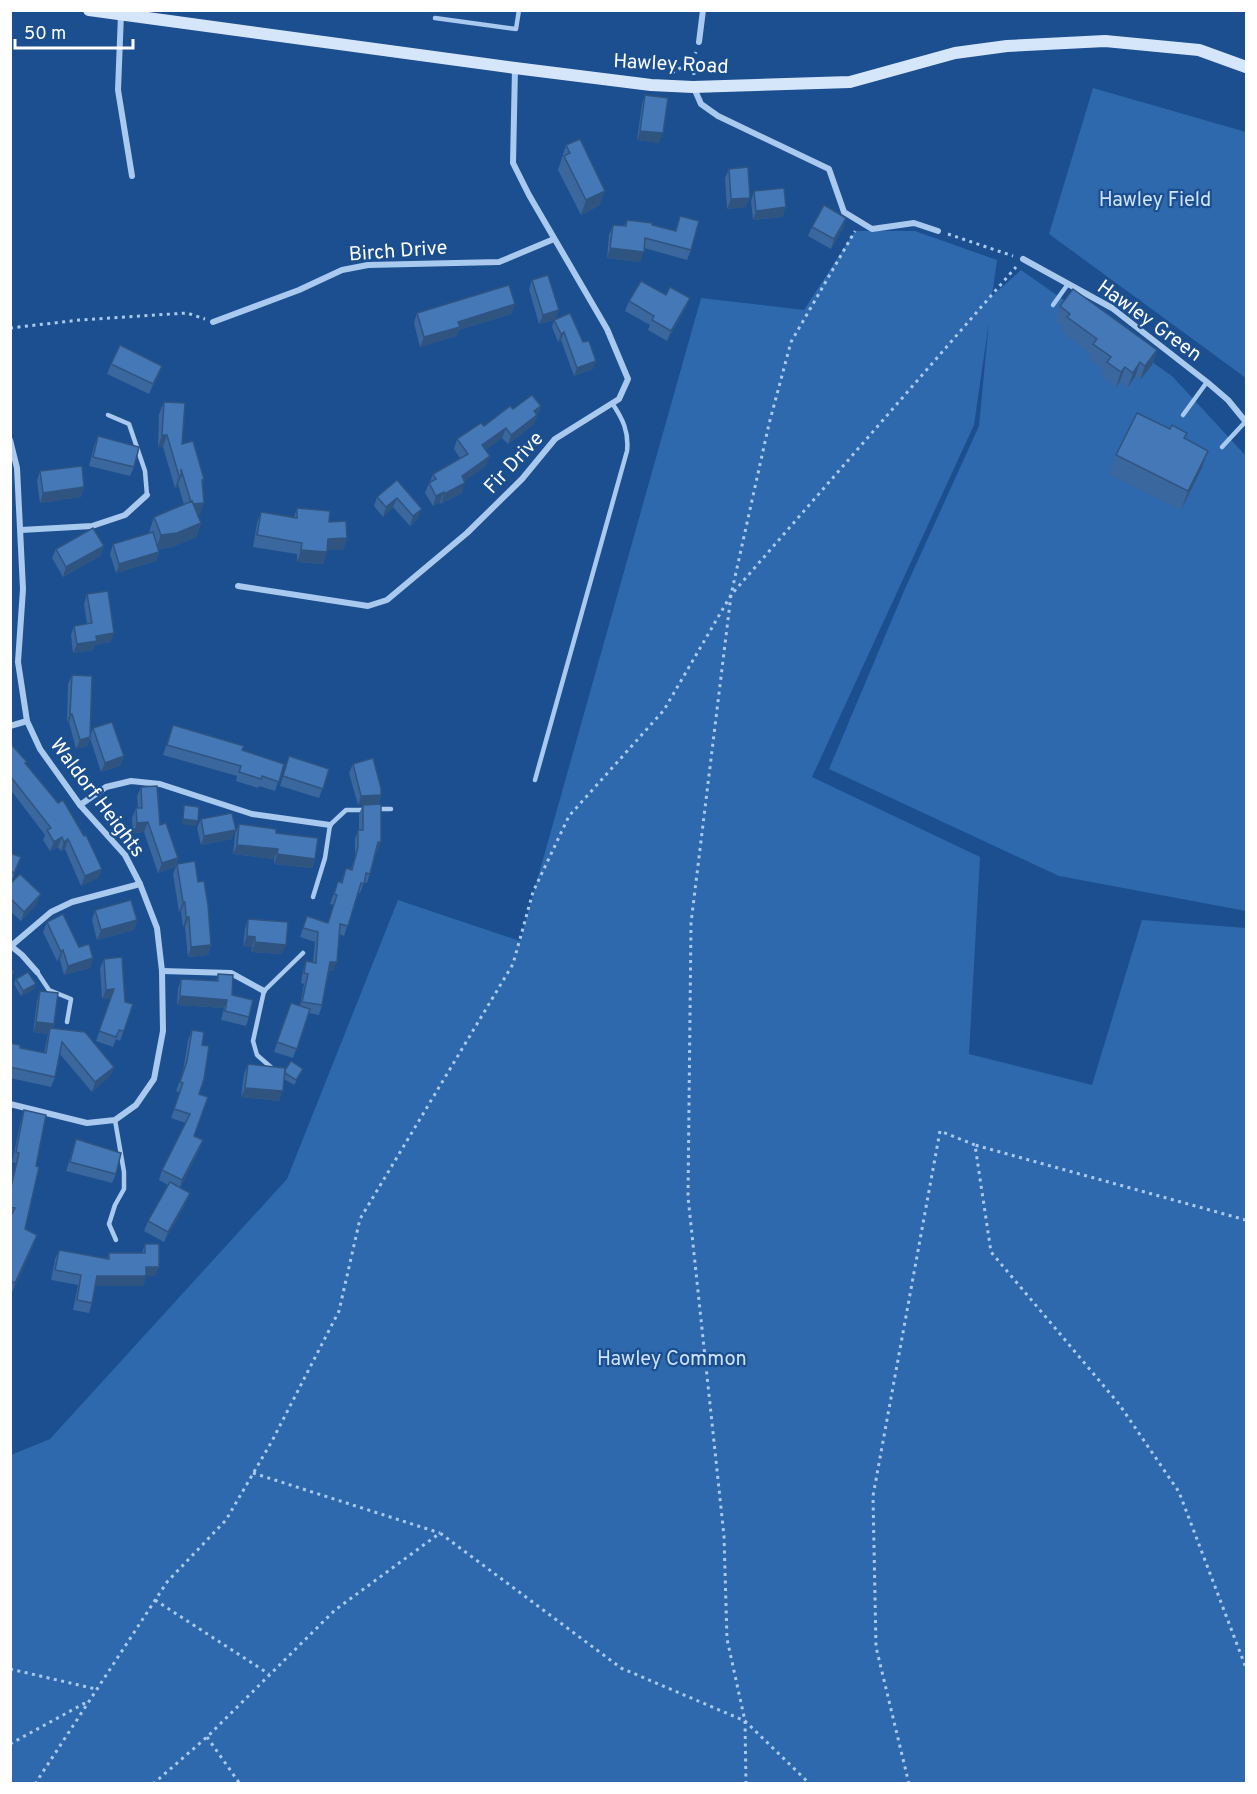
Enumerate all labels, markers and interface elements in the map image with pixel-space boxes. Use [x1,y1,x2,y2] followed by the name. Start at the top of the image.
[15,12,134,50] scale bar
[24,23,66,46] text: 50 m
[613,49,729,81] street label: Hawley Road
[1099,188,1211,214] park label: Hawley Field
[348,236,448,268] street label: Birch Drive
[1091,275,1206,368] street label: Hawley Green
[479,427,550,500] street label: Fir Drive
[43,733,150,863] street label: Waldorf Heights
[597,1347,747,1373] park label: Hawley Common

